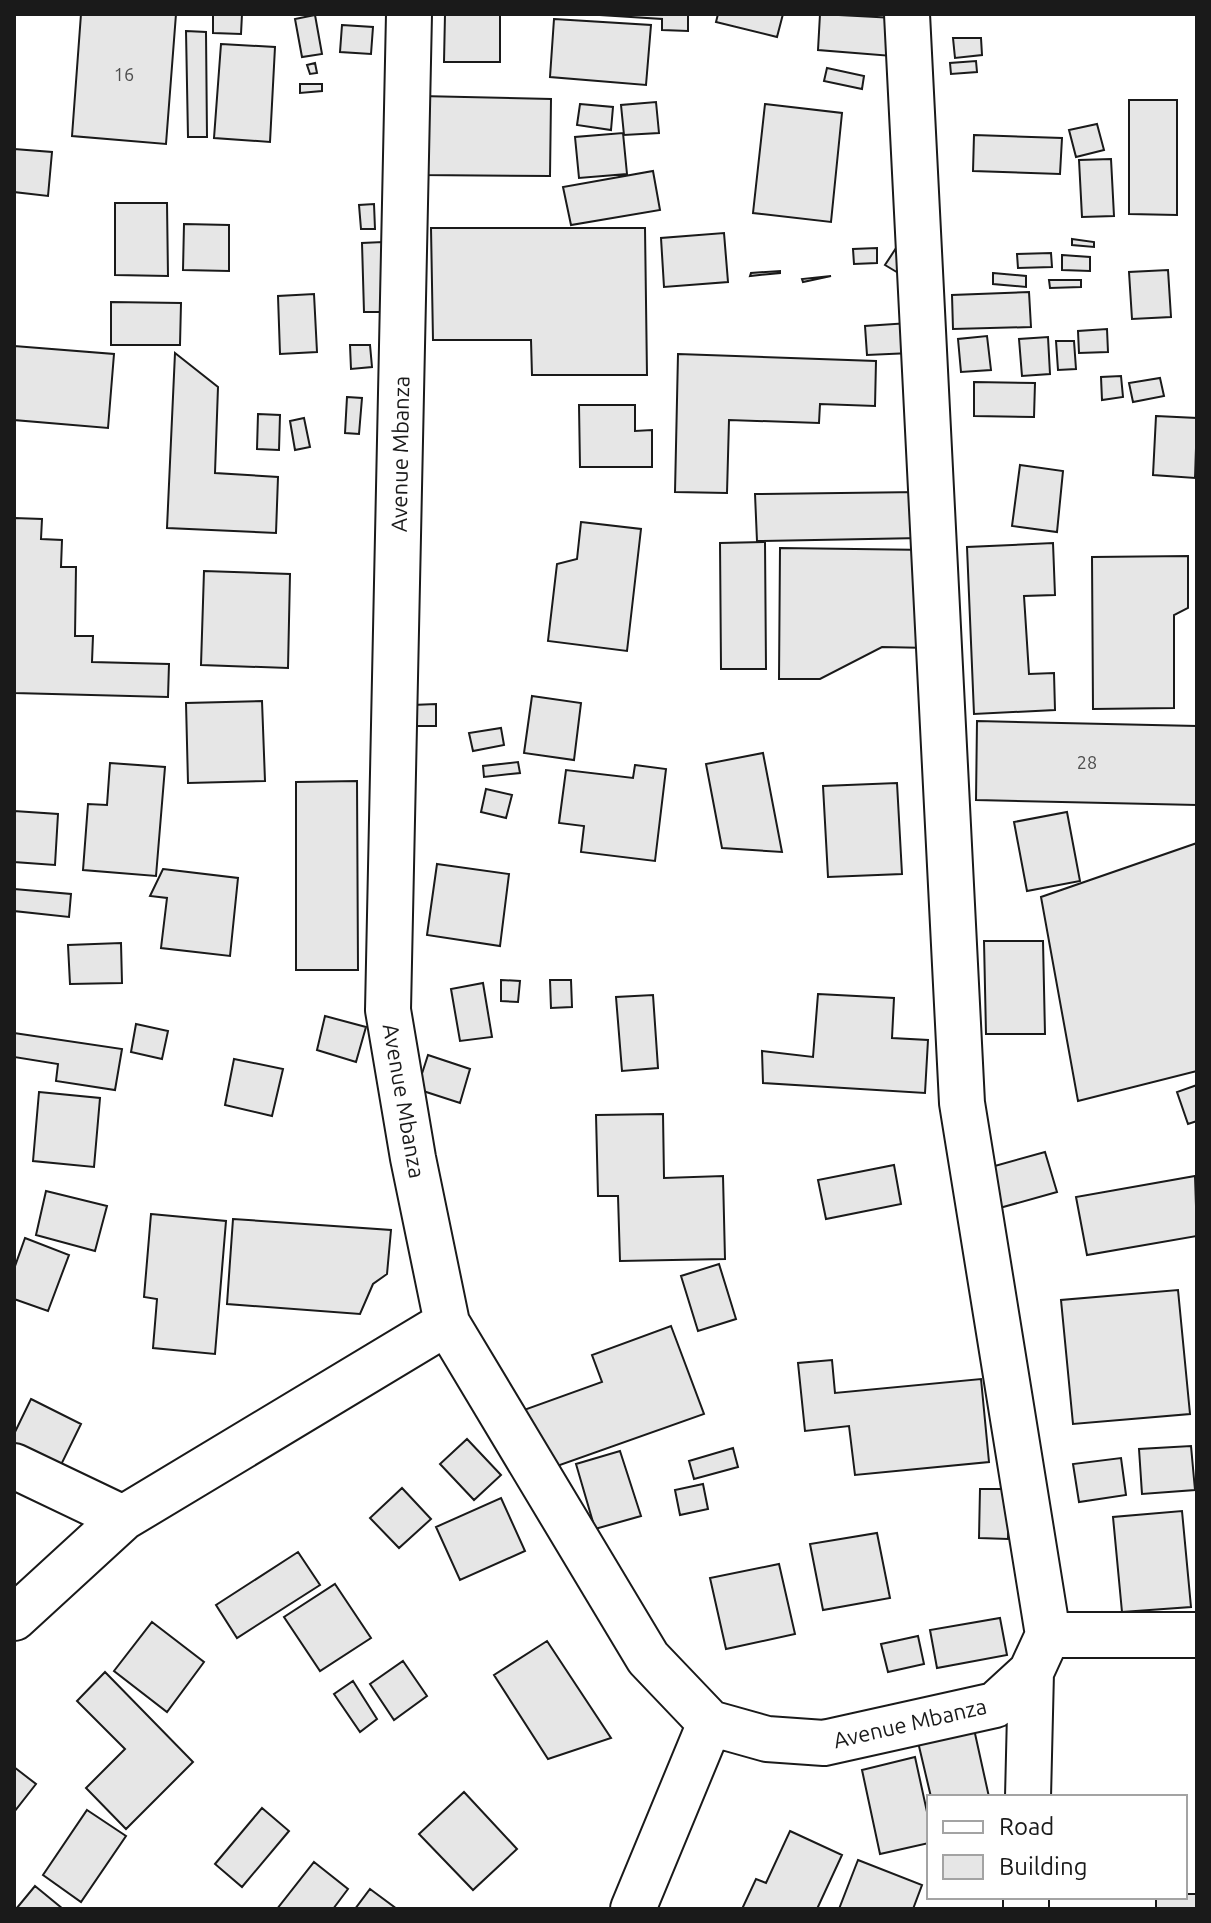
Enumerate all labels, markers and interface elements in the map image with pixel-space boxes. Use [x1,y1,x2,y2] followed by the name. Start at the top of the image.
[114,64,134,84] house number: 16
[386,376,413,532] street label: Avenue Mbanza
[1077,752,1097,772] house number: 28
[379,1022,430,1180] street label: Avenue Mbanza
[831,1693,989,1752] street label: Avenue Mbanza
[927,1795,1187,1899] legend
[999,1813,1054,1840] text: Road
[999,1853,1087,1880] text: Building

